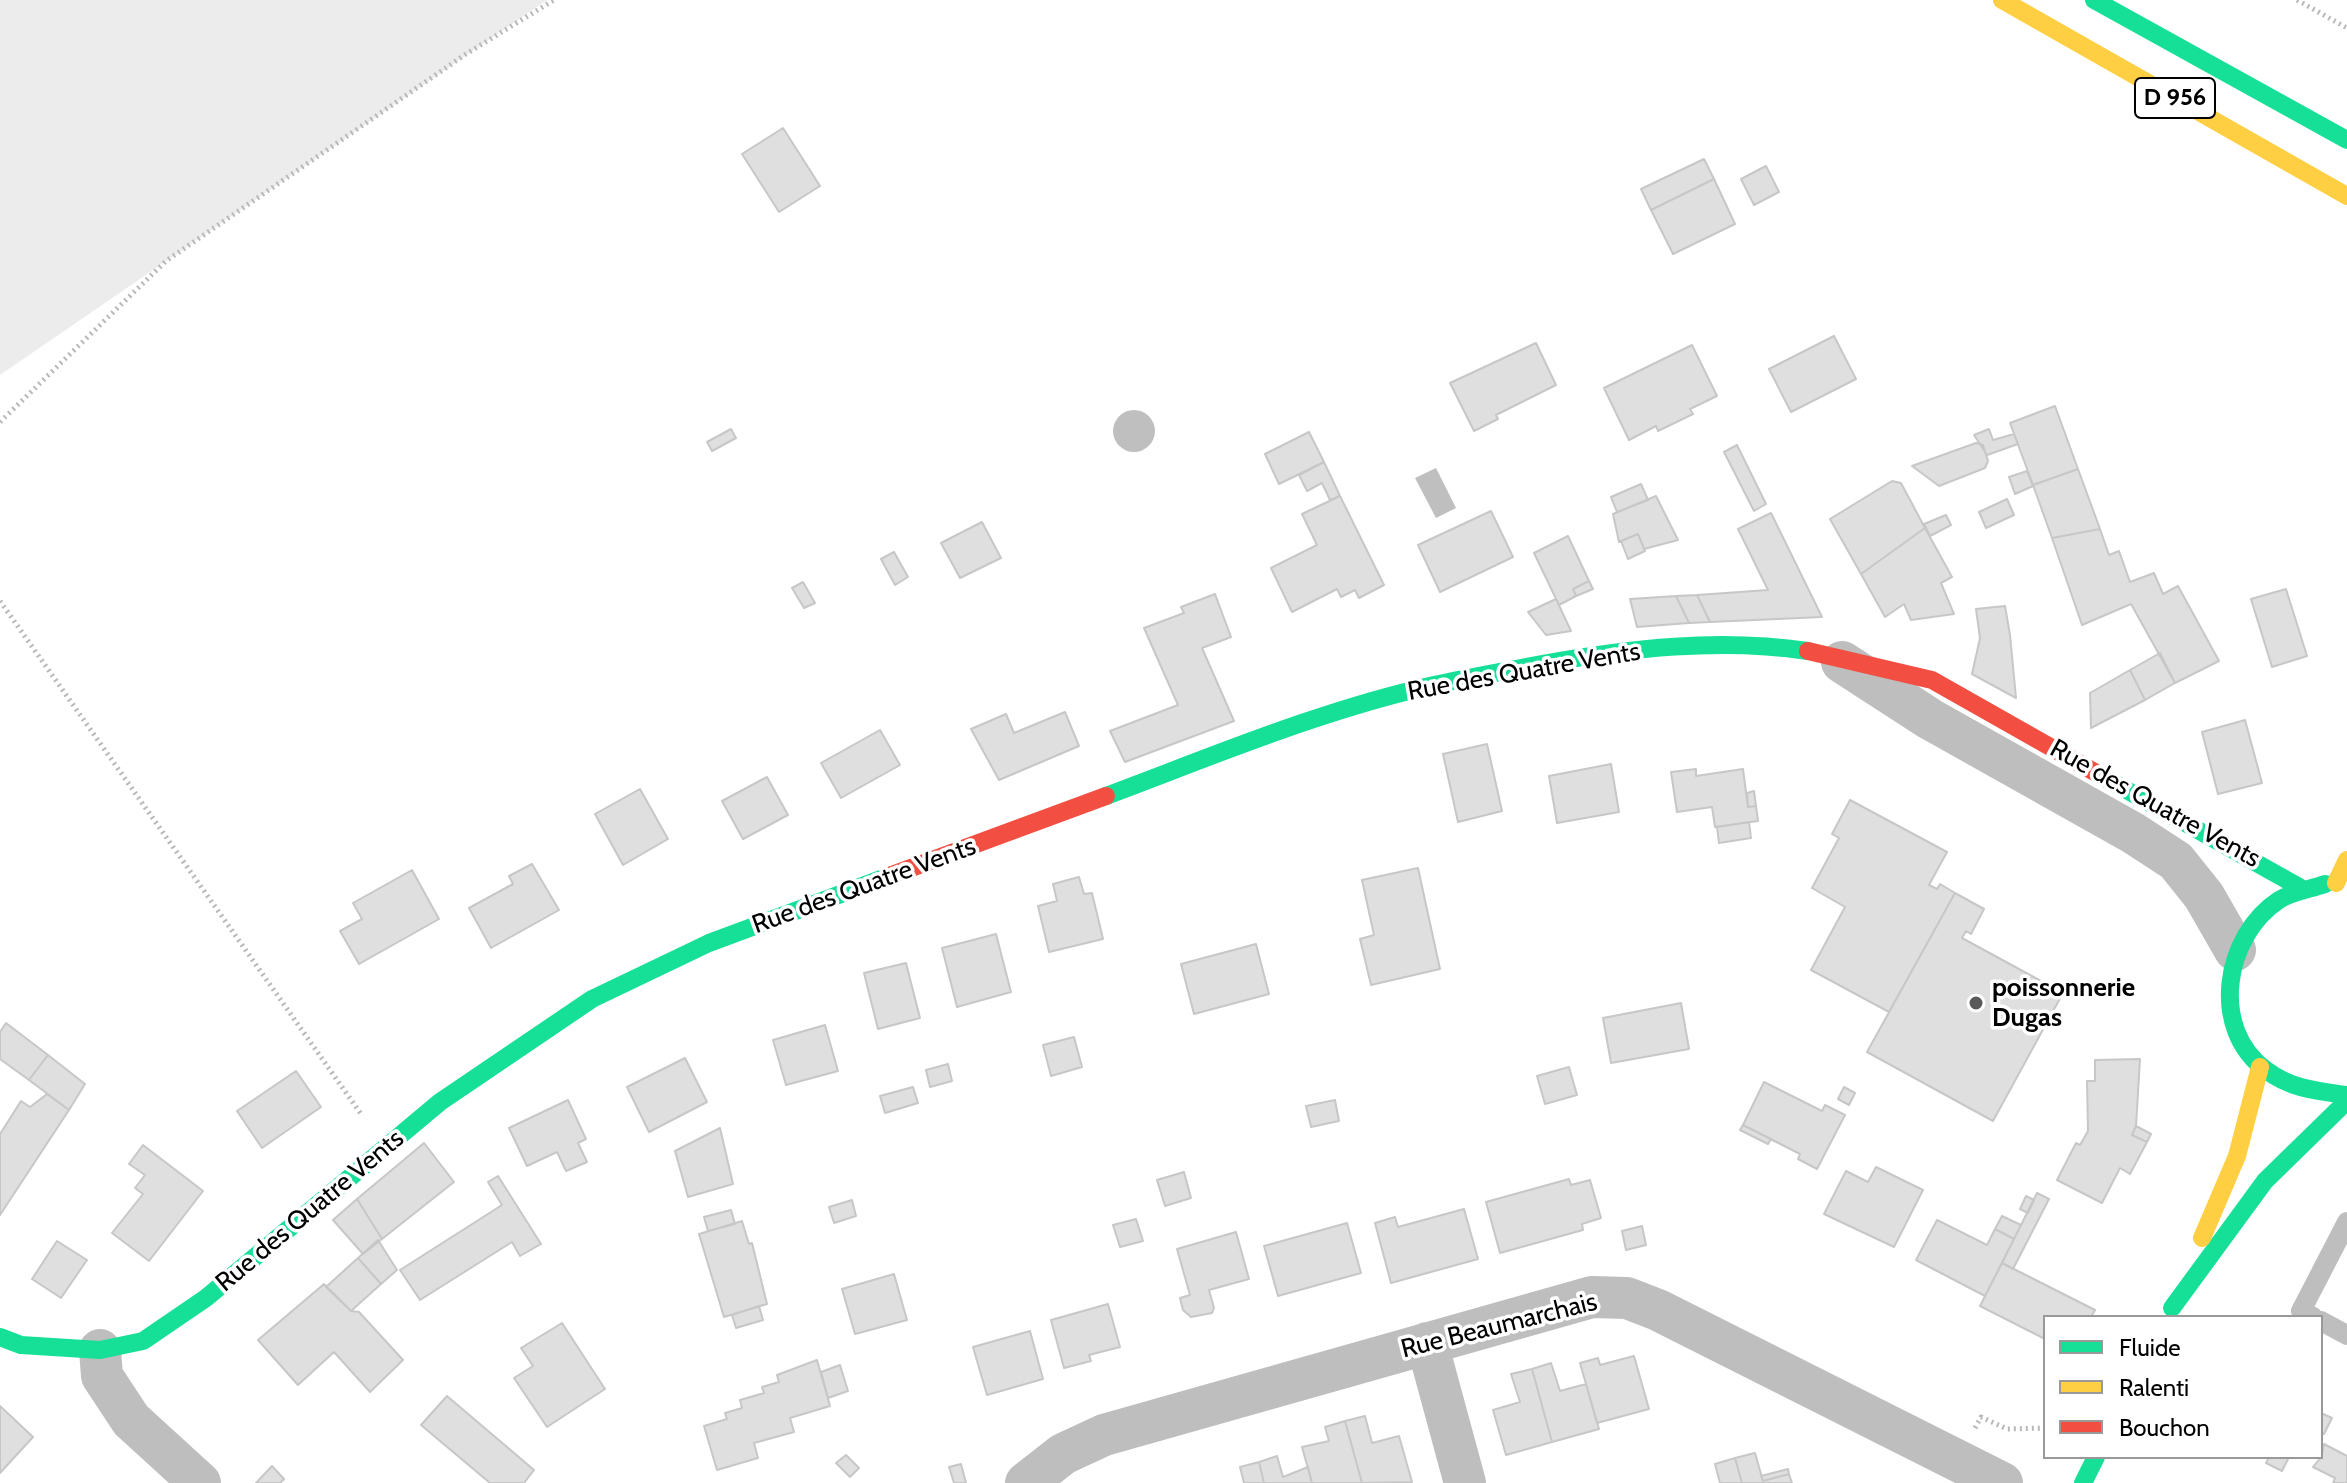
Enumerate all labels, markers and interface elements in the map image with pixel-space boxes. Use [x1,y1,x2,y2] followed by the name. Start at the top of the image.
[2135,78,2215,118] road number: D 956
[1405,636,1643,708] street label: Rue des Quatre Vents
[2044,733,2266,875] street label: Rue des Quatre Vents
[748,831,980,941] street label: Rue des Quatre Vents
[1992,972,2135,1034] place label: poissonnerie Dugas
[1967,994,1985,1012] marker: poissonnerie Dugas
[210,1123,410,1299] street label: Rue des Quatre Vents
[1398,1287,1600,1365] street label: Rue Beaumarchais
[2043,1315,2323,1459] legend
[2119,1333,2181,1362] text: Fluide
[2119,1373,2189,1402] text: Ralenti
[2119,1413,2210,1442] text: Bouchon

